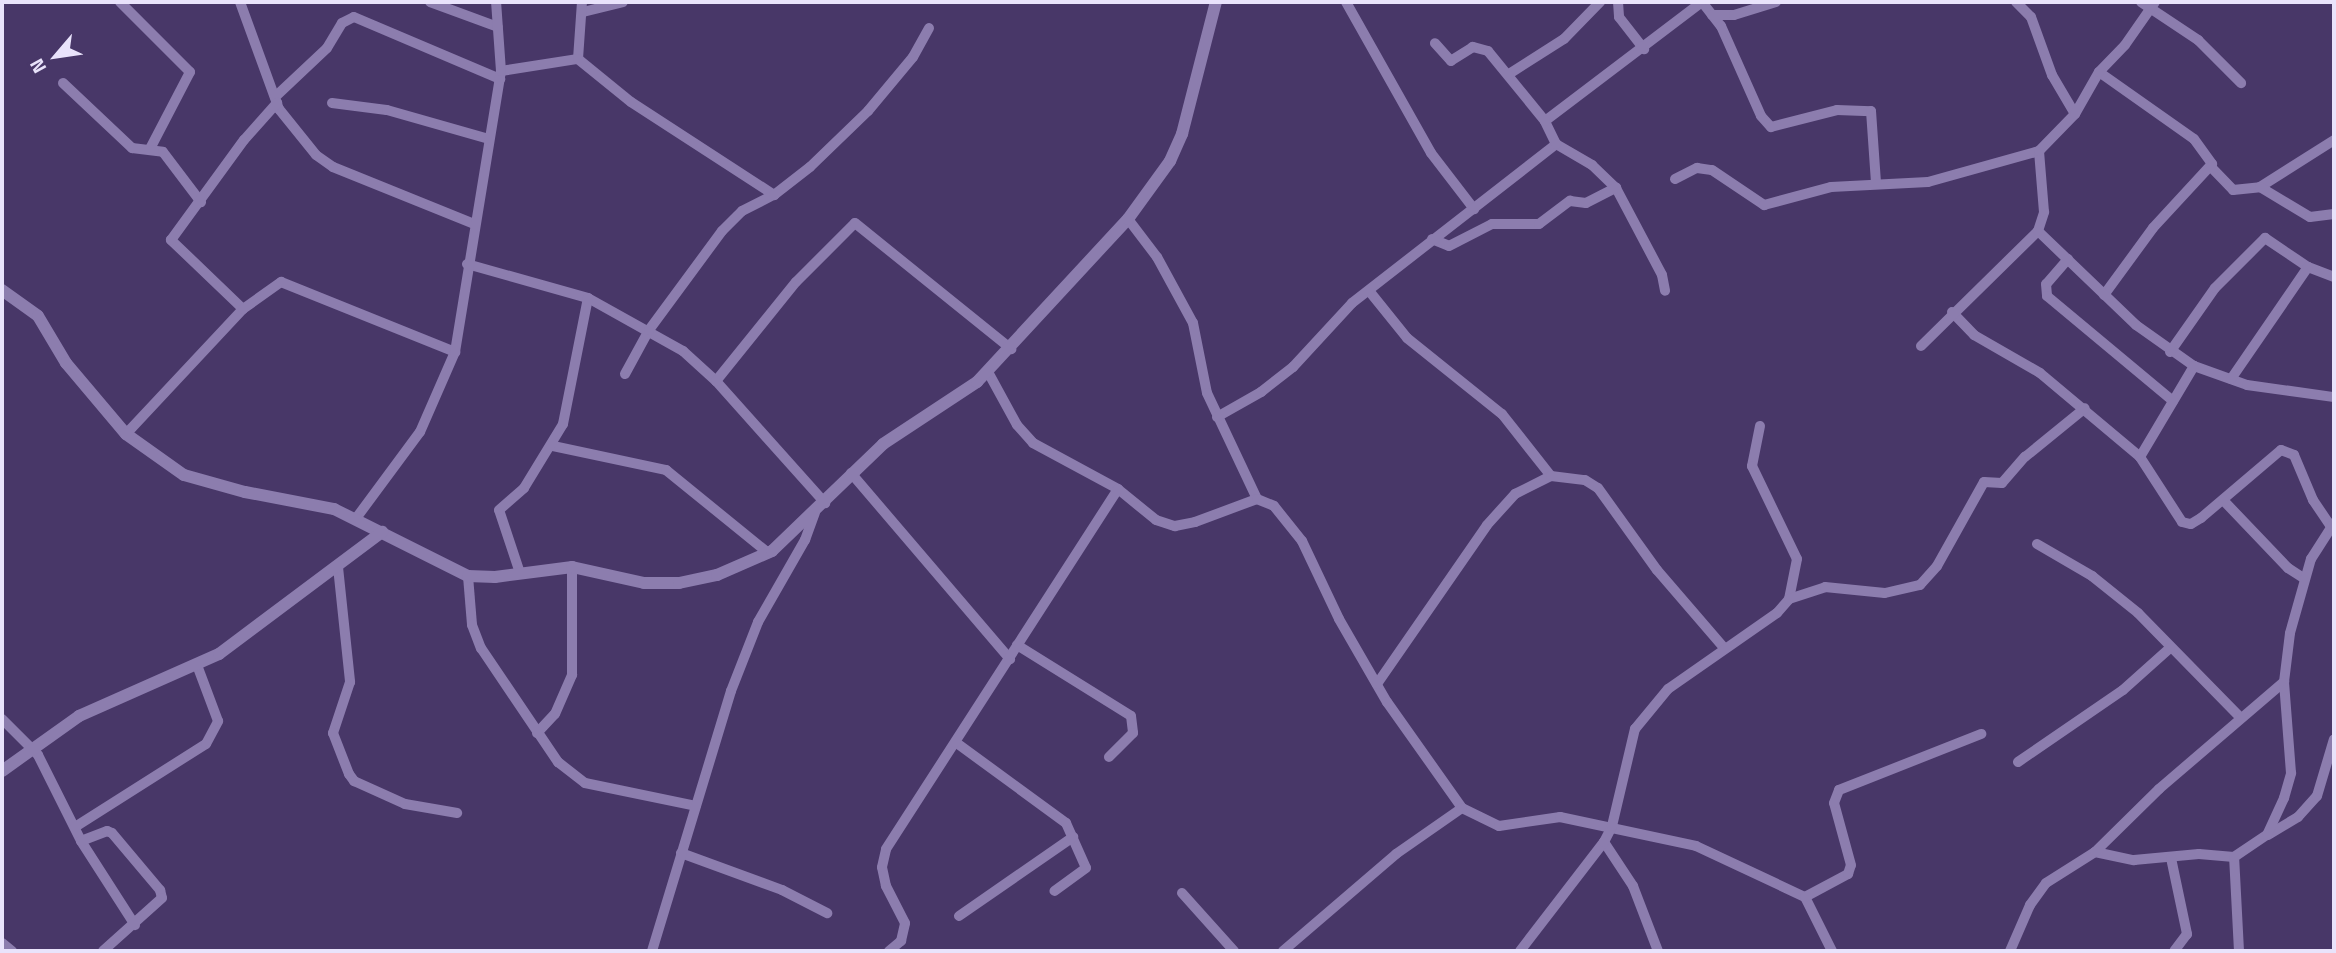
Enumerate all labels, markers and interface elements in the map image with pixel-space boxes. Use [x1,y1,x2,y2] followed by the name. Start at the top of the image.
[21,21,91,91] north arrow
[21,54,53,79] text: N

